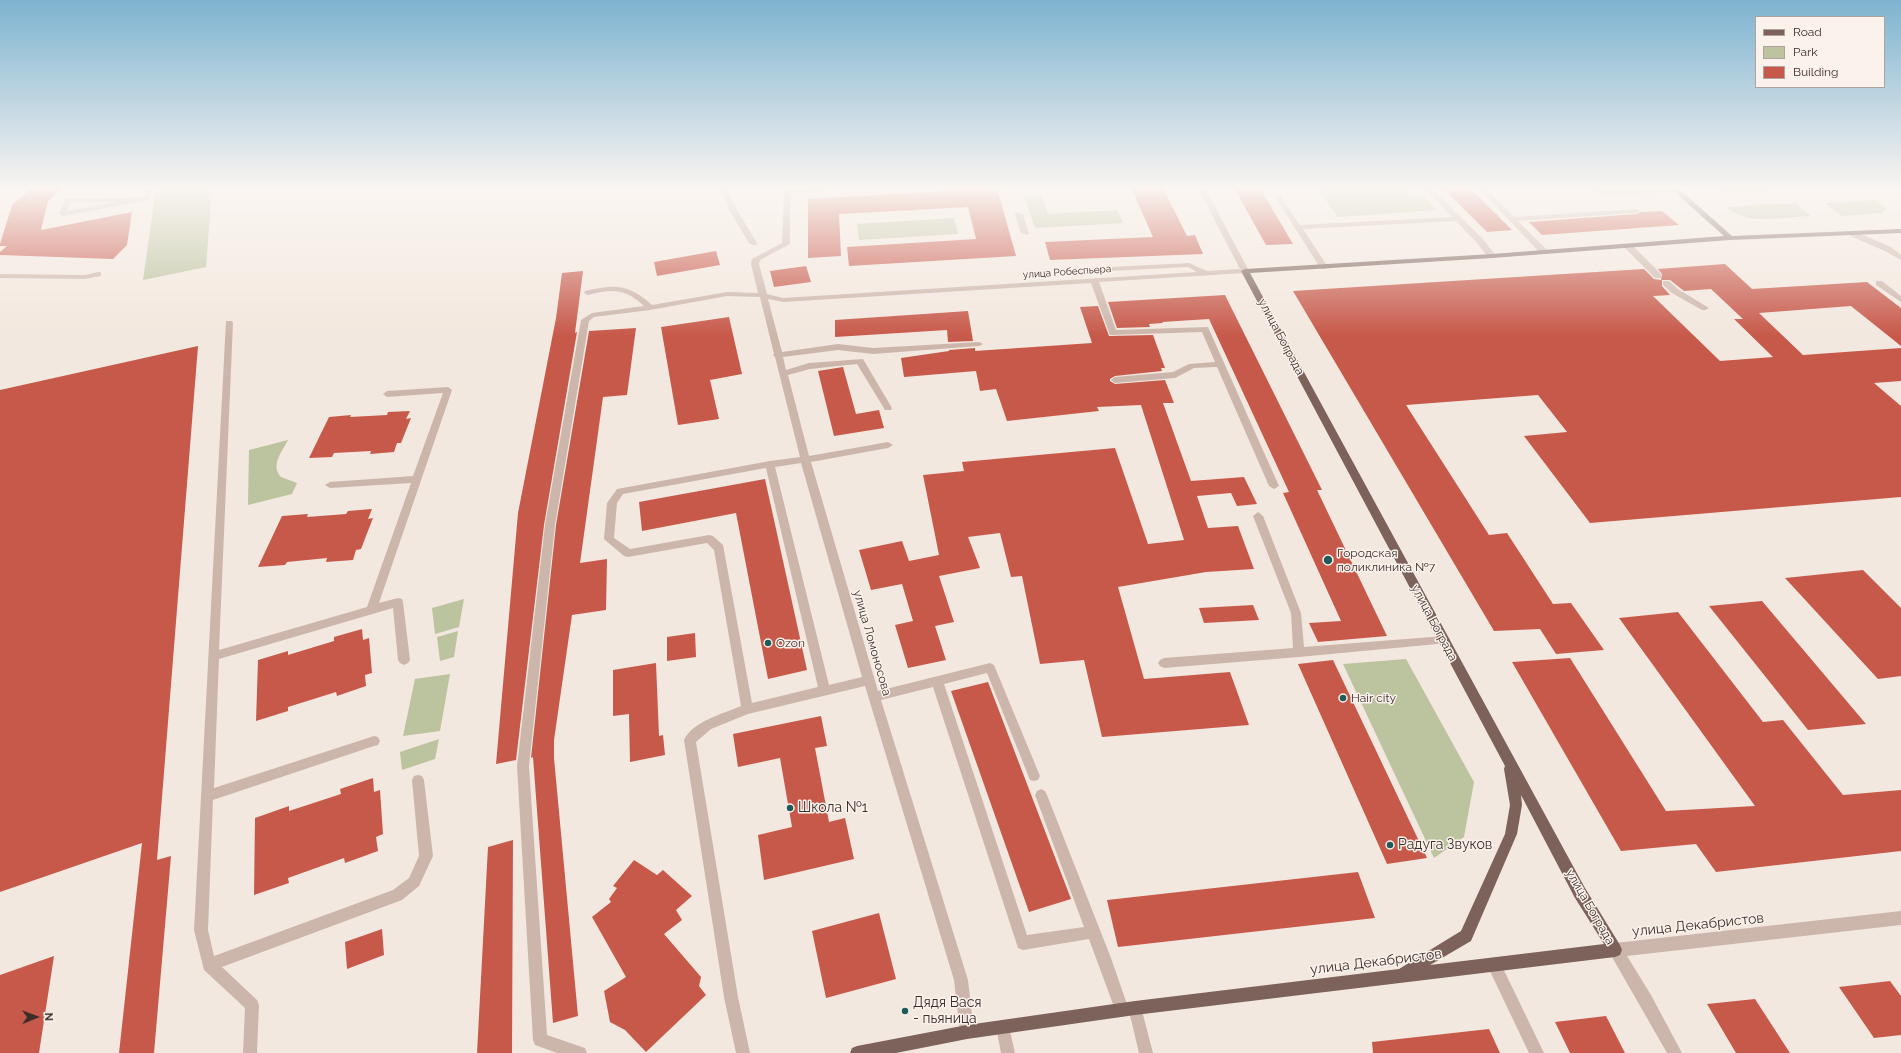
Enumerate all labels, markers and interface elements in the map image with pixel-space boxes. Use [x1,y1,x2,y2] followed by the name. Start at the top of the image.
[1755,16,1885,88] legend
[1793,25,1822,39] text: Road
[1793,45,1818,59] text: Park
[1793,65,1839,79] text: Building
[1022,263,1112,281] street label: улица Робеспьера
[1255,296,1307,378] street label: улица Бограда
[1337,546,1435,574] place label: Городская поликлиника №7
[1322,554,1334,566] marker: Городская поликлиника №7
[1408,582,1460,664] street label: улица Бограда
[850,589,894,697] street label: улица Ломоносова
[776,636,805,650] place label: Ozon
[763,638,773,648] marker: Ozon
[1351,691,1396,705] place label: Hair city
[1338,693,1348,703] marker: Hair city
[798,800,868,816] place label: Школа №1
[785,803,795,813] marker: Школа №1
[1398,837,1492,853] place label: Радуга Звуков
[1385,840,1395,850] marker: Радуга Звуков
[1563,867,1617,947] street label: улица Бограда
[1631,910,1765,940] street label: улица Декабристов
[1309,946,1443,978] street label: улица Декабристов
[913,995,982,1028] place label: Дядя Вася - пьяница
[16,997,56,1037] north arrow
[900,1006,910,1016] marker: Дядя Вася - пьяница
[42,1012,55,1021] text: N

